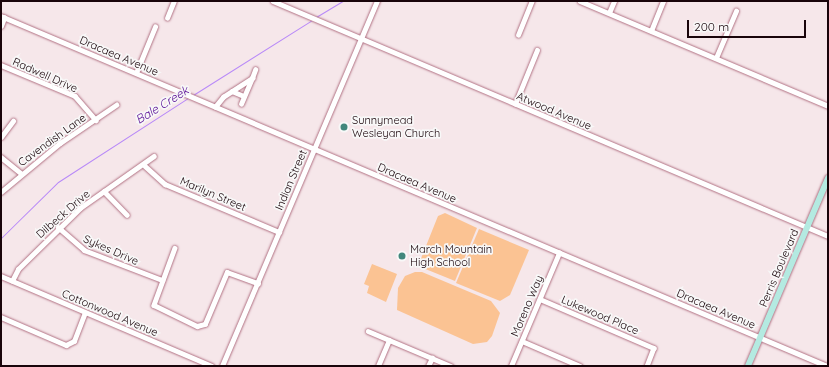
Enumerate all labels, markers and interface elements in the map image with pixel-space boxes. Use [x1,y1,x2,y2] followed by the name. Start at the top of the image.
[689,12,808,38] scale bar
[694,19,729,34] text: 200 m
[77,33,161,79] street label: Dracaea Avenue
[10,55,80,95] street label: Radwell Drive
[133,83,191,127] water label: Bale Creek
[515,89,593,133] street label: Atwood Avenue
[16,111,88,169] street label: Cavendish Lane
[352,114,440,140] place label: Sunnymead Wesleyan Church
[339,122,349,132] marker: Sunnymead Wesleyan Church
[272,148,310,212] street label: Indian Street
[375,160,459,206] street label: Dracaea Avenue
[178,174,248,214] street label: Marilyn Street
[33,187,93,241] street label: Dilbeck Drive
[757,227,801,309] street label: Perris Boulevard
[81,232,141,268] street label: Sykes Drive
[410,243,492,269] place label: March Mountain High School
[397,251,407,261] marker: March Mountain High School
[508,273,546,339] street label: Moreno Way
[674,286,758,332] street label: Dracaea Avenue
[60,287,160,339] street label: Cottonwood Avenue
[559,293,641,337] street label: Lukewood Place

